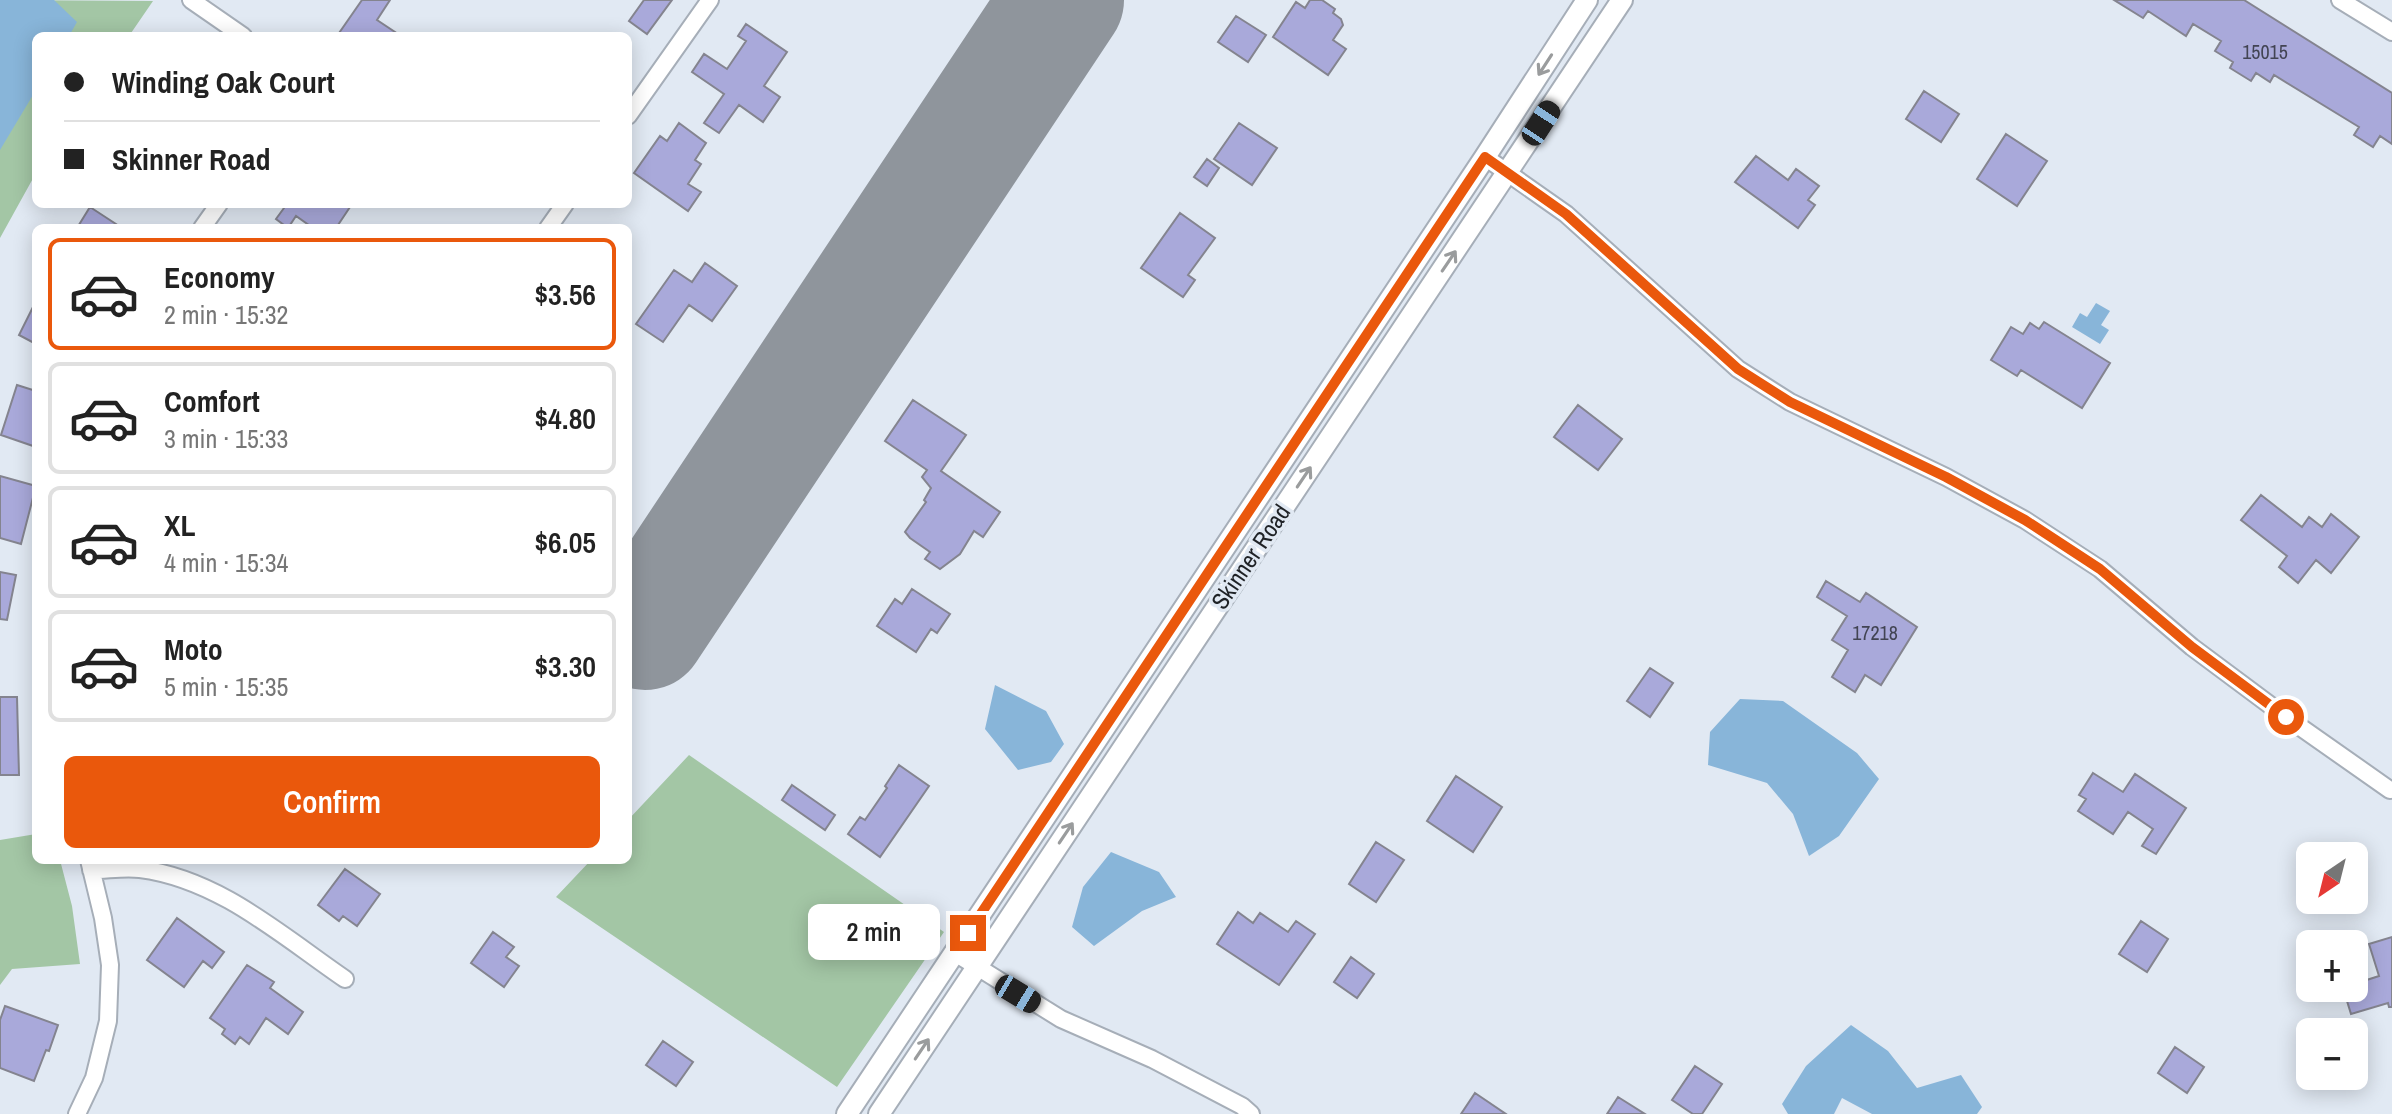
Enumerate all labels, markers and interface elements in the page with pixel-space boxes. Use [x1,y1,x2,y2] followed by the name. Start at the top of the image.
[2242,38,2288,65] house number: 15015
[1536,54,1553,76] one-way arrow
[112,62,335,102] text: Winding Oak Court
[1518,96,1564,150] car
[112,139,271,179] text: Skinner Road
[1441,250,1457,273] one-way arrow
[164,257,275,297] text: Economy
[68,258,140,330] icon: car
[534,274,596,314] text: $3.56
[164,297,288,332] text: 2 min · 15:32
[164,381,260,421] text: Comfort
[68,382,140,454] icon: car
[534,398,596,438] text: $4.80
[164,421,288,456] text: 3 min · 15:33
[1296,467,1312,489] one-way arrow
[1203,498,1297,615] street label: Skinner Road
[164,505,195,545] text: XL
[68,506,140,578] icon: car
[534,522,596,562] text: $6.05
[164,545,288,580] text: 4 min · 15:34
[1852,619,1898,646] house number: 17218
[164,629,223,669] text: Moto
[68,630,140,702] icon: car
[534,646,596,686] text: $3.30
[164,669,288,704] text: 5 min · 15:35
[2268,699,2304,735] route start
[64,756,600,848] button: Confirm
[1059,822,1075,845] one-way arrow
[2296,842,2368,914] north arrow
[2296,842,2368,1090] map controls
[808,905,940,961] callout: 2 min
[847,914,901,949] text: 2 min
[950,915,986,951] route end
[2296,930,2368,1002] button: +
[991,971,1045,1017] car
[2296,1018,2368,1090] button: −
[914,1039,930,1061] one-way arrow

